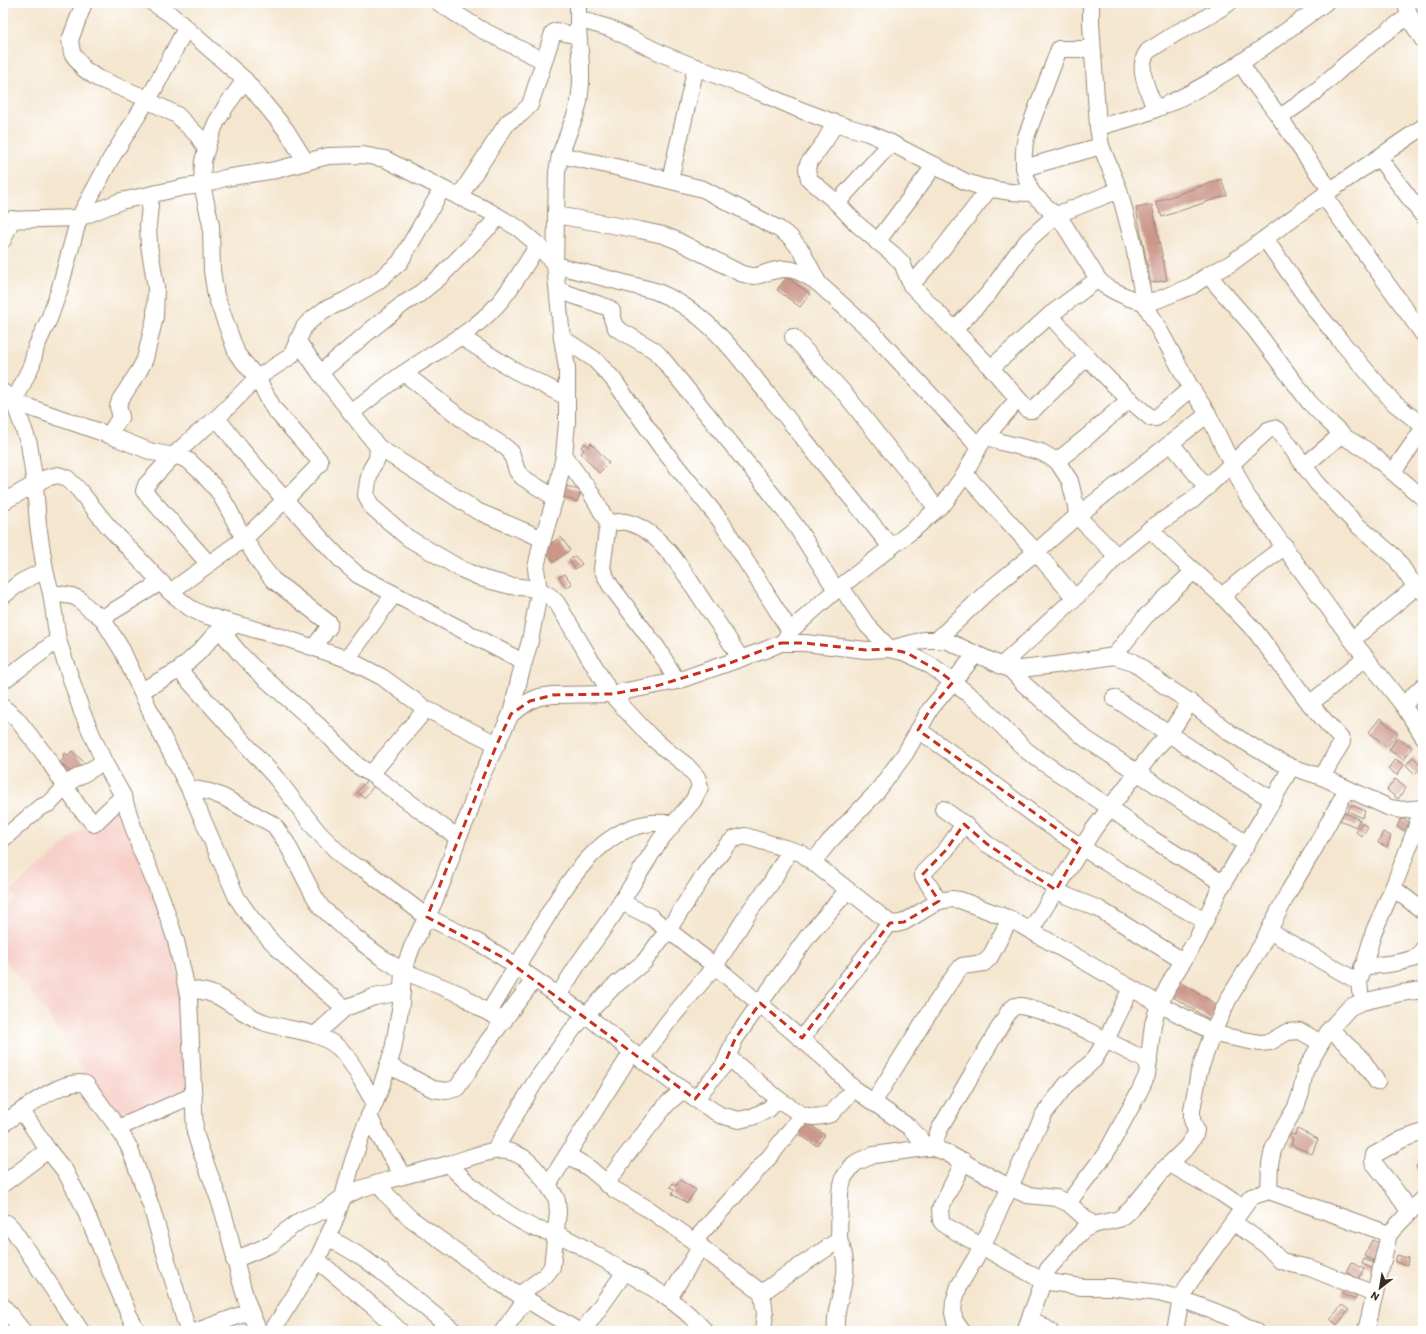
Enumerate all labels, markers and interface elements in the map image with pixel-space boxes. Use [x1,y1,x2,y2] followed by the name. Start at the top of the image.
[1360,1268,1400,1308] north arrow
[1369,1289,1382,1304] text: N

